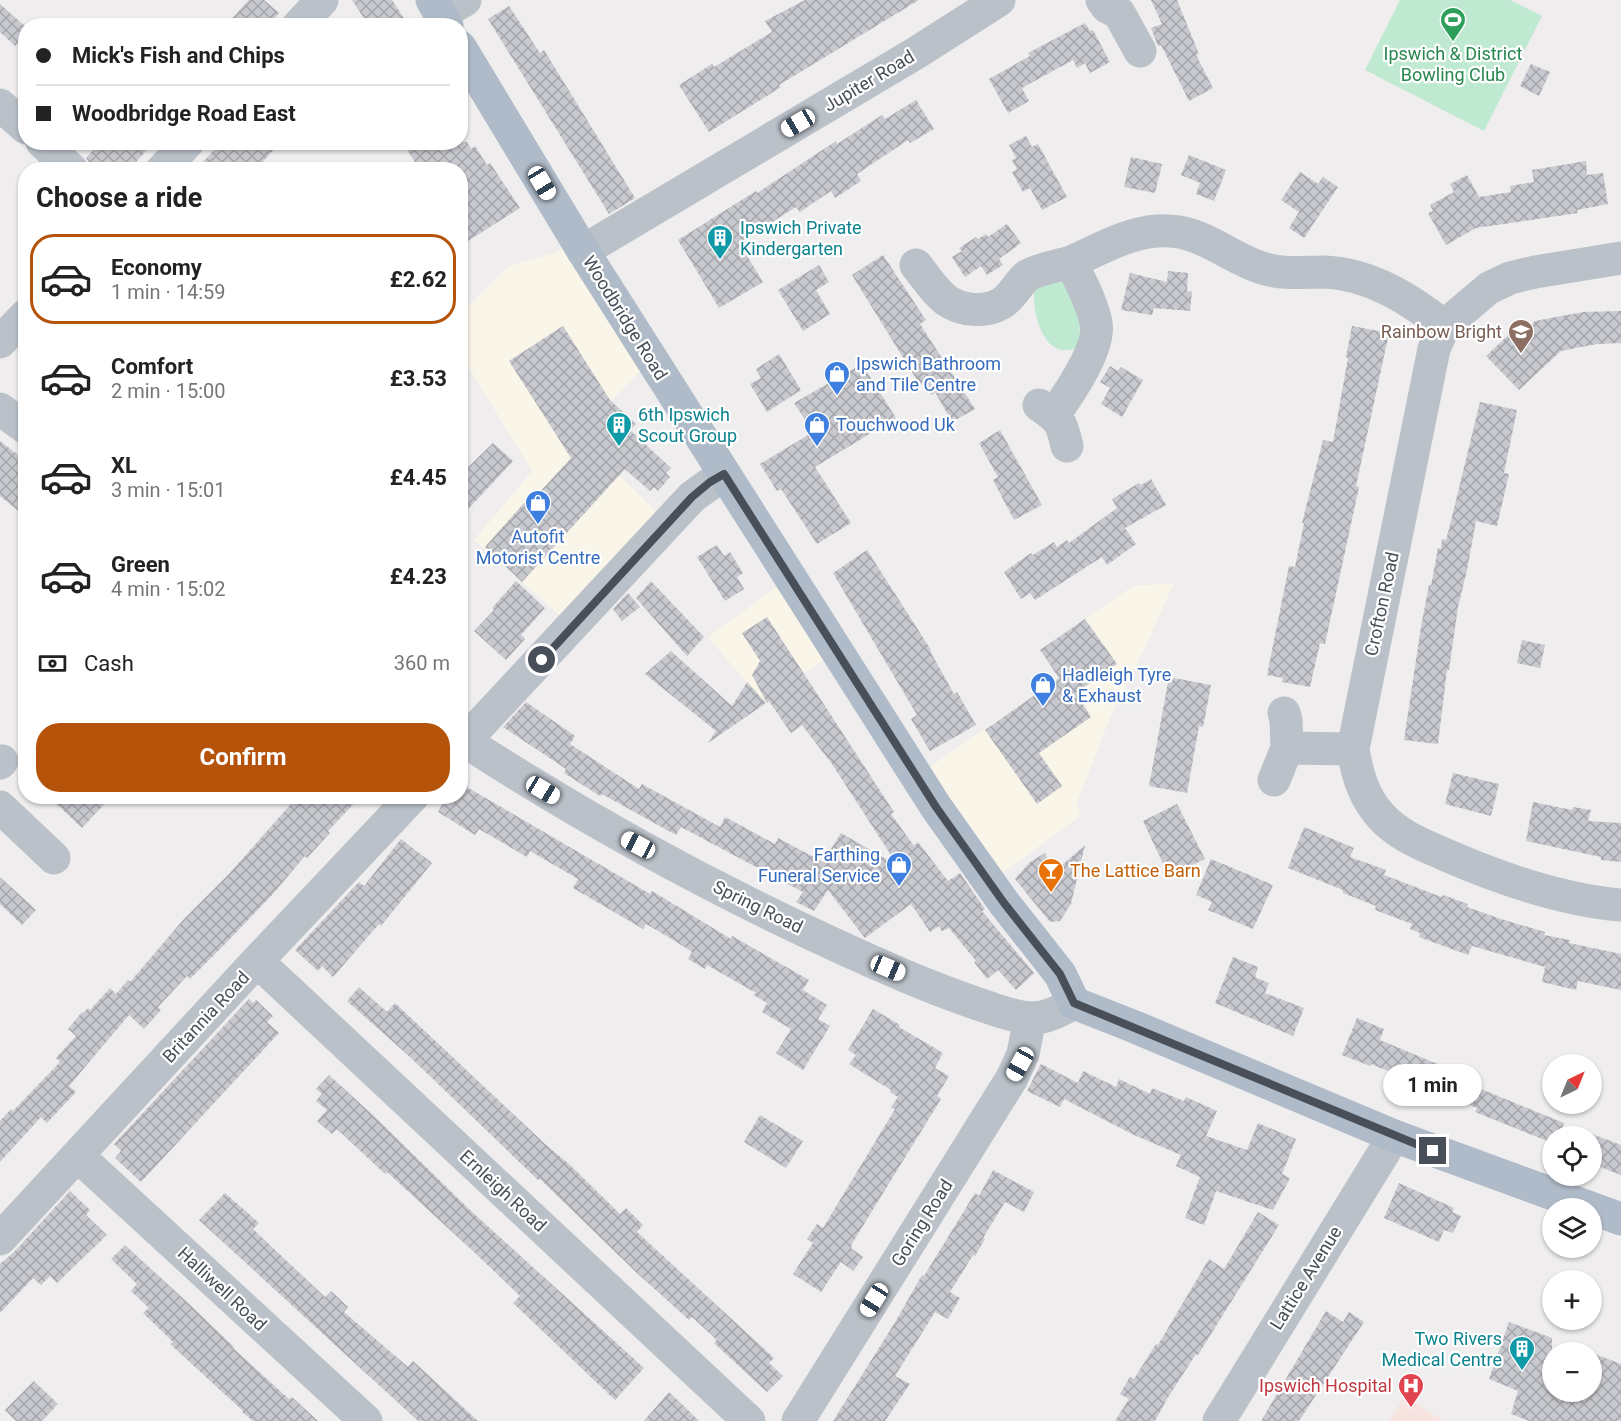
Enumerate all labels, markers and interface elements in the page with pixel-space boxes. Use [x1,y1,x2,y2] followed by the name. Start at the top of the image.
[1438,5,1468,43] sports icon: Ipswich & District Bowling Club
[72,43,285,68] text: Mick's Fish and Chips
[1384,43,1523,85] place label: Ipswich & District Bowling Club
[820,45,918,116] street label: Jupiter Road
[72,101,296,126] text: Woodbridge Road East
[778,106,818,140] car
[525,163,559,203] car
[36,182,202,214] text: Choose a ride
[740,217,862,259] place label: Ipswich Private Kindergarten
[705,223,735,261] building icon: Ipswich Private Kindergarten
[39,252,93,306] icon: car
[579,252,672,384] street label: Woodbridge Road
[111,255,202,280] text: Economy
[390,267,447,292] text: £2.62
[111,280,226,304] text: 1 min · 14:59
[1506,317,1536,355] school or university icon: Rainbow Bright
[1381,321,1502,342] place label: Rainbow Bright
[39,351,93,405] icon: car
[856,353,1001,395] place label: Ipswich Bathroom and Tile Centre
[111,354,193,379] text: Comfort
[822,359,852,397] shop icon: Ipswich Bathroom and Tile Centre
[390,366,447,391] text: £3.53
[111,379,226,403] text: 2 min · 15:00
[638,404,737,446] place label: 6th Ipswich Scout Group
[604,410,634,448] building icon: 6th Ipswich Scout Group
[802,410,832,448] shop icon: Touchwood Uk
[836,414,956,435] place label: Touchwood Uk
[39,450,93,504] icon: car
[111,453,137,478] text: XL
[390,465,447,490] text: £4.45
[111,478,226,502] text: 3 min · 15:01
[523,488,553,526] shop icon: Autofit Motorist Centre
[476,526,600,568] place label: Autofit Motorist Centre
[39,549,93,603] icon: car
[1360,550,1403,658] street label: Crofton Road
[111,552,170,577] text: Green
[390,564,447,589] text: £4.23
[111,577,226,601] text: 4 min · 15:02
[528,646,555,673] route start
[36,647,69,680] icon: cash
[84,651,134,676] text: Cash
[394,651,450,675] text: 360 m
[1062,664,1171,706] place label: Hadleigh Tyre & Exhaust
[1028,670,1058,708] shop icon: Hadleigh Tyre & Exhaust
[36,723,450,792] button: Confirm
[523,773,563,807] car
[618,829,658,861] car
[758,844,880,886] place label: Farthing Funeral Service
[884,850,914,888] shop icon: Farthing Funeral Service
[1036,856,1066,894] bar icon: The Lattice Barn
[1070,860,1201,881] place label: The Lattice Barn
[710,876,806,937] street label: Spring Road
[868,953,908,983] car
[158,967,253,1067] street label: Britannia Road
[1003,1044,1037,1084] car
[1542,1054,1602,1114] north arrow
[1542,1054,1602,1402] map controls
[1384,1064,1482,1106] callout: 1 min
[1407,1073,1458,1097] text: 1 min
[1542,1126,1602,1186] button: locate
[1419,1137,1446,1164] route end
[456,1145,551,1236] street label: Ernleigh Road
[886,1175,957,1270] street label: Goring Road
[1542,1198,1602,1258] button: layers
[1265,1222,1346,1333] street label: Lattice Avenue
[174,1242,271,1335] street label: Halliwell Road
[1542,1270,1602,1330] button: +
[857,1280,891,1320] car
[1382,1328,1502,1370] place label: Two Rivers Medical Centre
[1507,1334,1537,1372] building icon: Two Rivers Medical Centre
[1542,1342,1602,1402] button: −
[1396,1371,1426,1409] hospital icon: Ipswich Hospital
[1259,1375,1392,1396] place label: Ipswich Hospital

